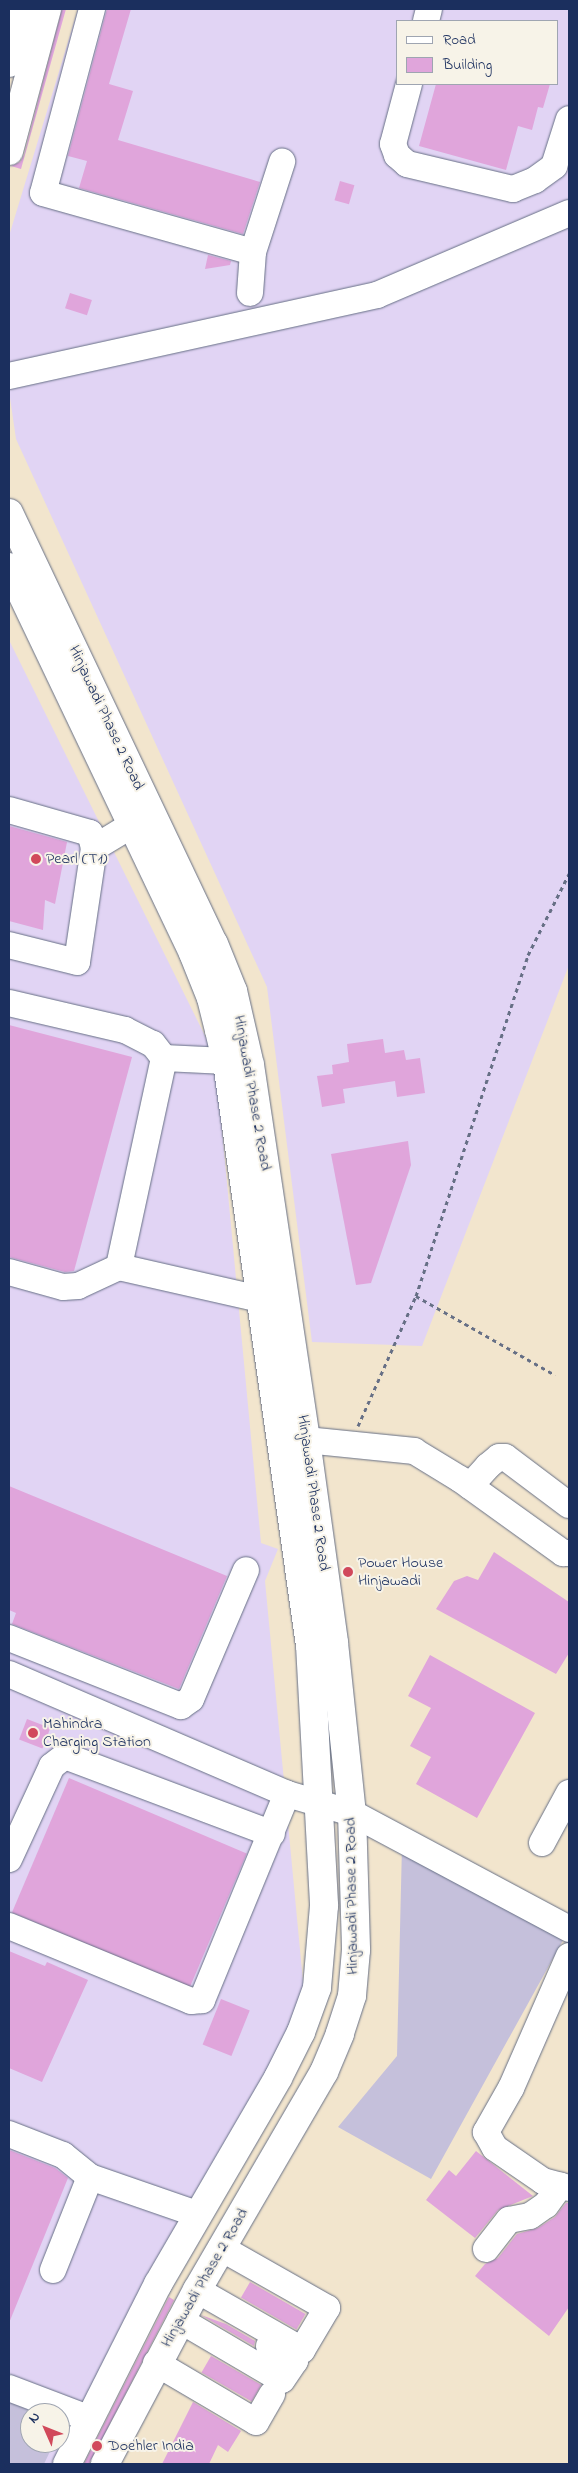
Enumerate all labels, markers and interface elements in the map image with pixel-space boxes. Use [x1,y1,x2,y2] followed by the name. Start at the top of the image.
[396,20,558,85] legend
[443,29,476,51] text: Road
[443,54,492,76] text: Building
[64,643,148,793] street label: Hinjawadi Phase 2 Road
[46,849,107,869] place label: Pearl (T1)
[30,853,42,865] marker: Pearl (T1)
[229,1014,275,1172] street label: Hinjawadi Phase 2 Road
[293,1414,333,1572] street label: Hinjawadi Phase 2 Road
[358,1553,443,1591] place label: Power House Hinjawadi
[342,1566,354,1578] marker: Power House Hinjawadi
[43,1714,151,1752] place label: Mahindra Charging Station
[27,1727,39,1739] marker: Mahindra Charging Station
[341,1817,363,1975] street label: Hinjawadi Phase 2 Road
[157,2205,253,2351] street label: Hinjawadi Phase 2 Road
[20,2403,70,2453] north arrow
[24,2407,45,2429] text: N
[108,2436,194,2456] place label: Doehler India
[90,2439,104,2453] marker: Doehler India

